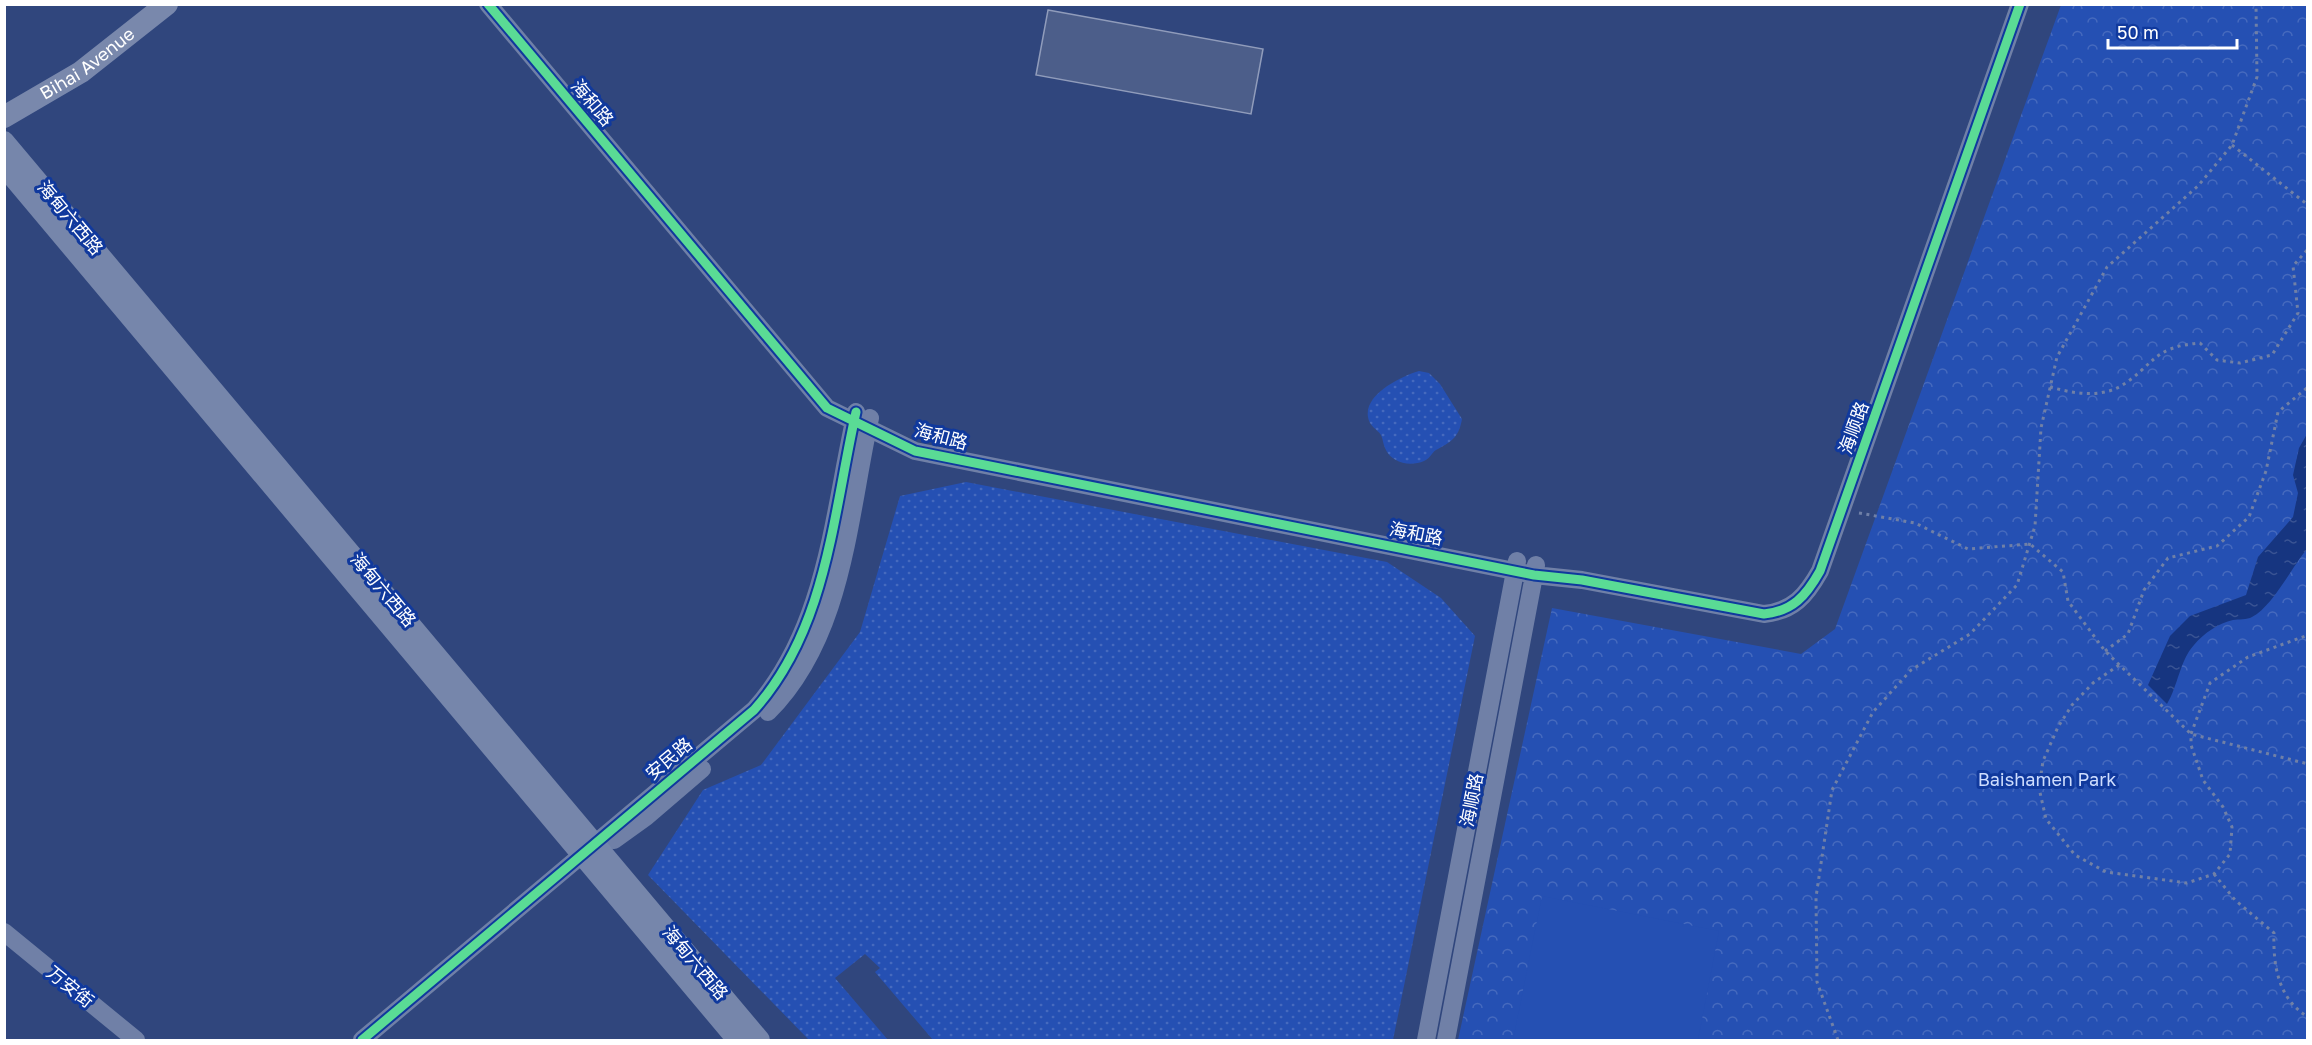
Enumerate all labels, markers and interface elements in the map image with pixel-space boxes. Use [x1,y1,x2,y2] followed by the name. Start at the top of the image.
[2108,12,2237,50] scale bar
[2117,21,2159,43] text: 50 m
[35,22,138,104] street label: Bihai Avenue
[567,75,619,130] street label: 海和路
[33,176,108,259] street label: 海甸六西路
[1833,399,1873,457] street label: 海顺路
[912,418,970,454] street label: 海和路
[1388,517,1445,549] street label: 海和路
[346,548,421,631] street label: 海甸六西路
[641,732,696,784] street label: 安民路
[1978,768,2116,790] park label: Baishamen Park
[1455,771,1487,828] street label: 海顺路
[658,921,733,1004] street label: 海甸六西路
[43,961,99,1012] street label: 万安街

